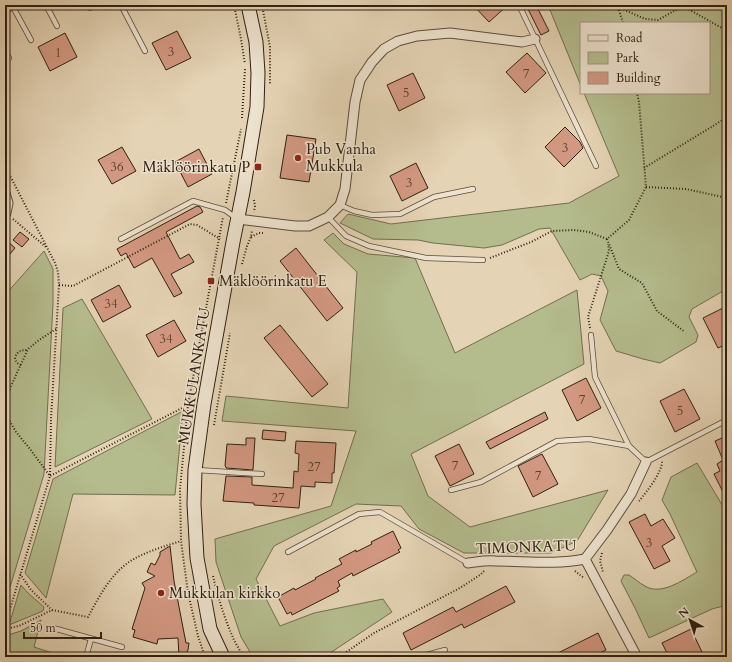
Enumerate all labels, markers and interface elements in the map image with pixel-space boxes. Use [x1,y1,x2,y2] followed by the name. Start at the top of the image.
[580,22,710,94] legend
[616,30,643,46] text: Road
[168,43,174,61] house number: 3
[55,44,61,62] house number: 1
[616,50,640,66] text: Park
[523,65,530,83] house number: 7
[616,70,661,86] text: Building
[403,84,409,102] house number: 5
[306,139,376,176] place label: Pub Vanha Mukkula
[562,139,568,157] house number: 3
[293,153,303,163] marker: Pub Vanha Mukkula
[143,157,250,177] place label: Mäklöörinkatu P
[110,158,124,176] house number: 36
[253,162,263,172] marker: Mäklöörinkatu P
[406,174,412,192] house number: 3
[219,271,327,291] place label: Mäklöörinkatu E
[206,276,216,286] marker: Mäklöörinkatu E
[104,295,118,313] house number: 34
[173,305,215,446] street label: MUKKULANKATU
[159,330,173,348] house number: 34
[579,391,586,409] house number: 7
[677,402,683,420] house number: 5
[452,457,459,475] house number: 7
[307,458,321,476] house number: 27
[535,467,542,485] house number: 7
[271,489,285,507] house number: 27
[646,534,652,552] house number: 3
[475,535,578,559] street label: TIMONKATU
[169,583,280,603] place label: Mukkulan kirkko
[156,588,166,598] marker: Mukkulan kirkko
[670,600,710,640] north arrow
[675,604,693,622] text: N
[24,614,101,640] scale bar
[30,620,57,636] text: 50 m

